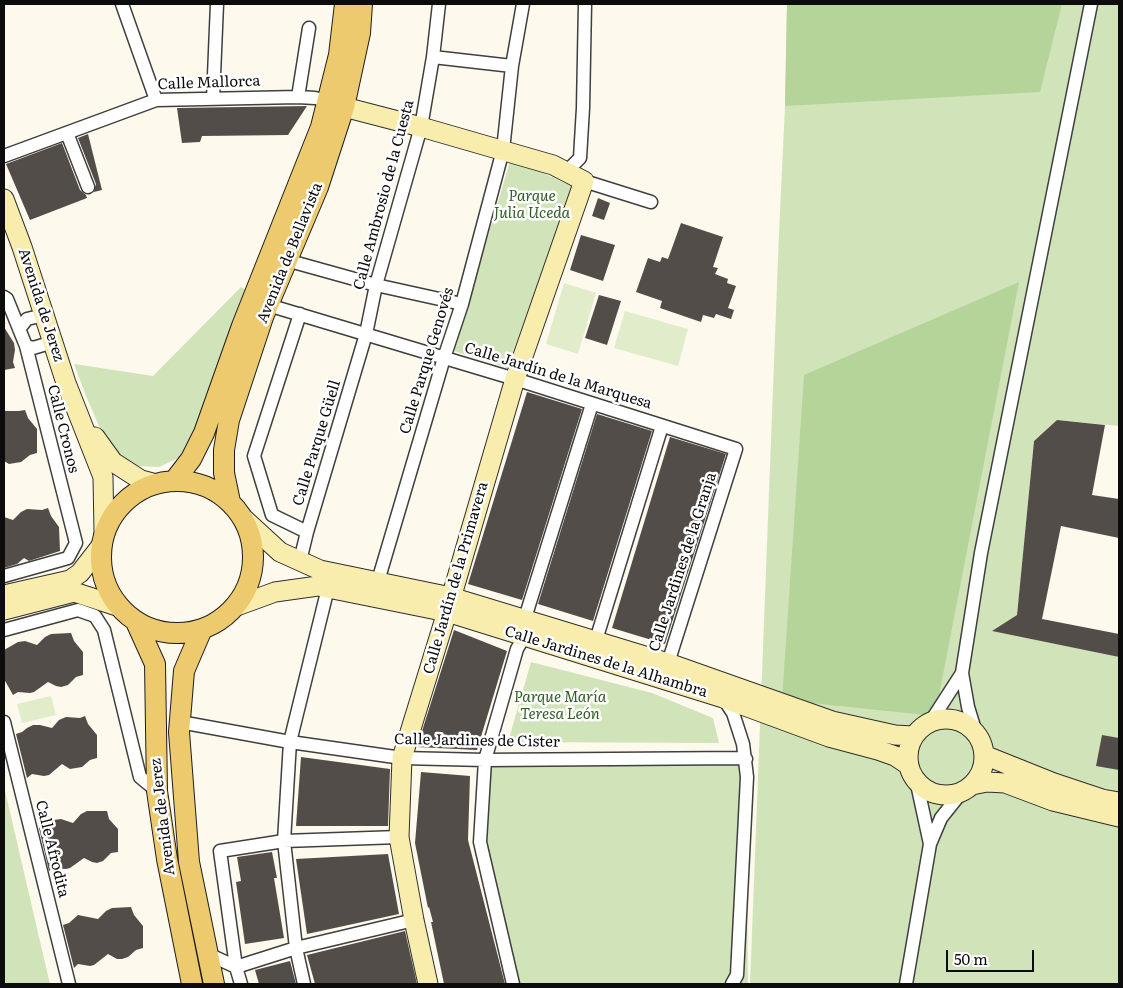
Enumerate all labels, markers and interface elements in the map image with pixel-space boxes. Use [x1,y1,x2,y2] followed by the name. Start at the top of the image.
[157,72,261,94] street label: Calle Mallorca
[350,98,418,292] street label: Calle Ambrosio de la Cuesta
[254,180,326,326] street label: Avenida de Bellavista
[494,188,570,223] park label: Parque Julia Uceda
[14,246,68,364] street label: Avenida de Jerez
[396,286,458,436] street label: Calle Parque Genovés
[462,339,654,413] street label: Calle Jardín de la Marquesa
[289,378,345,508] street label: Calle Parque Güell
[43,383,83,475] street label: Calle Cronos
[645,470,721,654] street label: Calle Jardines de la Granja
[420,480,492,676] street label: Calle Jardín de la Primavera
[502,623,710,701] street label: Calle Jardines de la Alhambra
[514,689,606,724] park label: Parque María Teresa León
[394,731,560,751] street label: Calle Jardines de Cister
[147,757,179,877] street label: Avenida de Jerez
[31,799,73,899] street label: Calle Afrodita
[948,940,1036,972] scale bar
[954,947,988,970] text: 50 m

